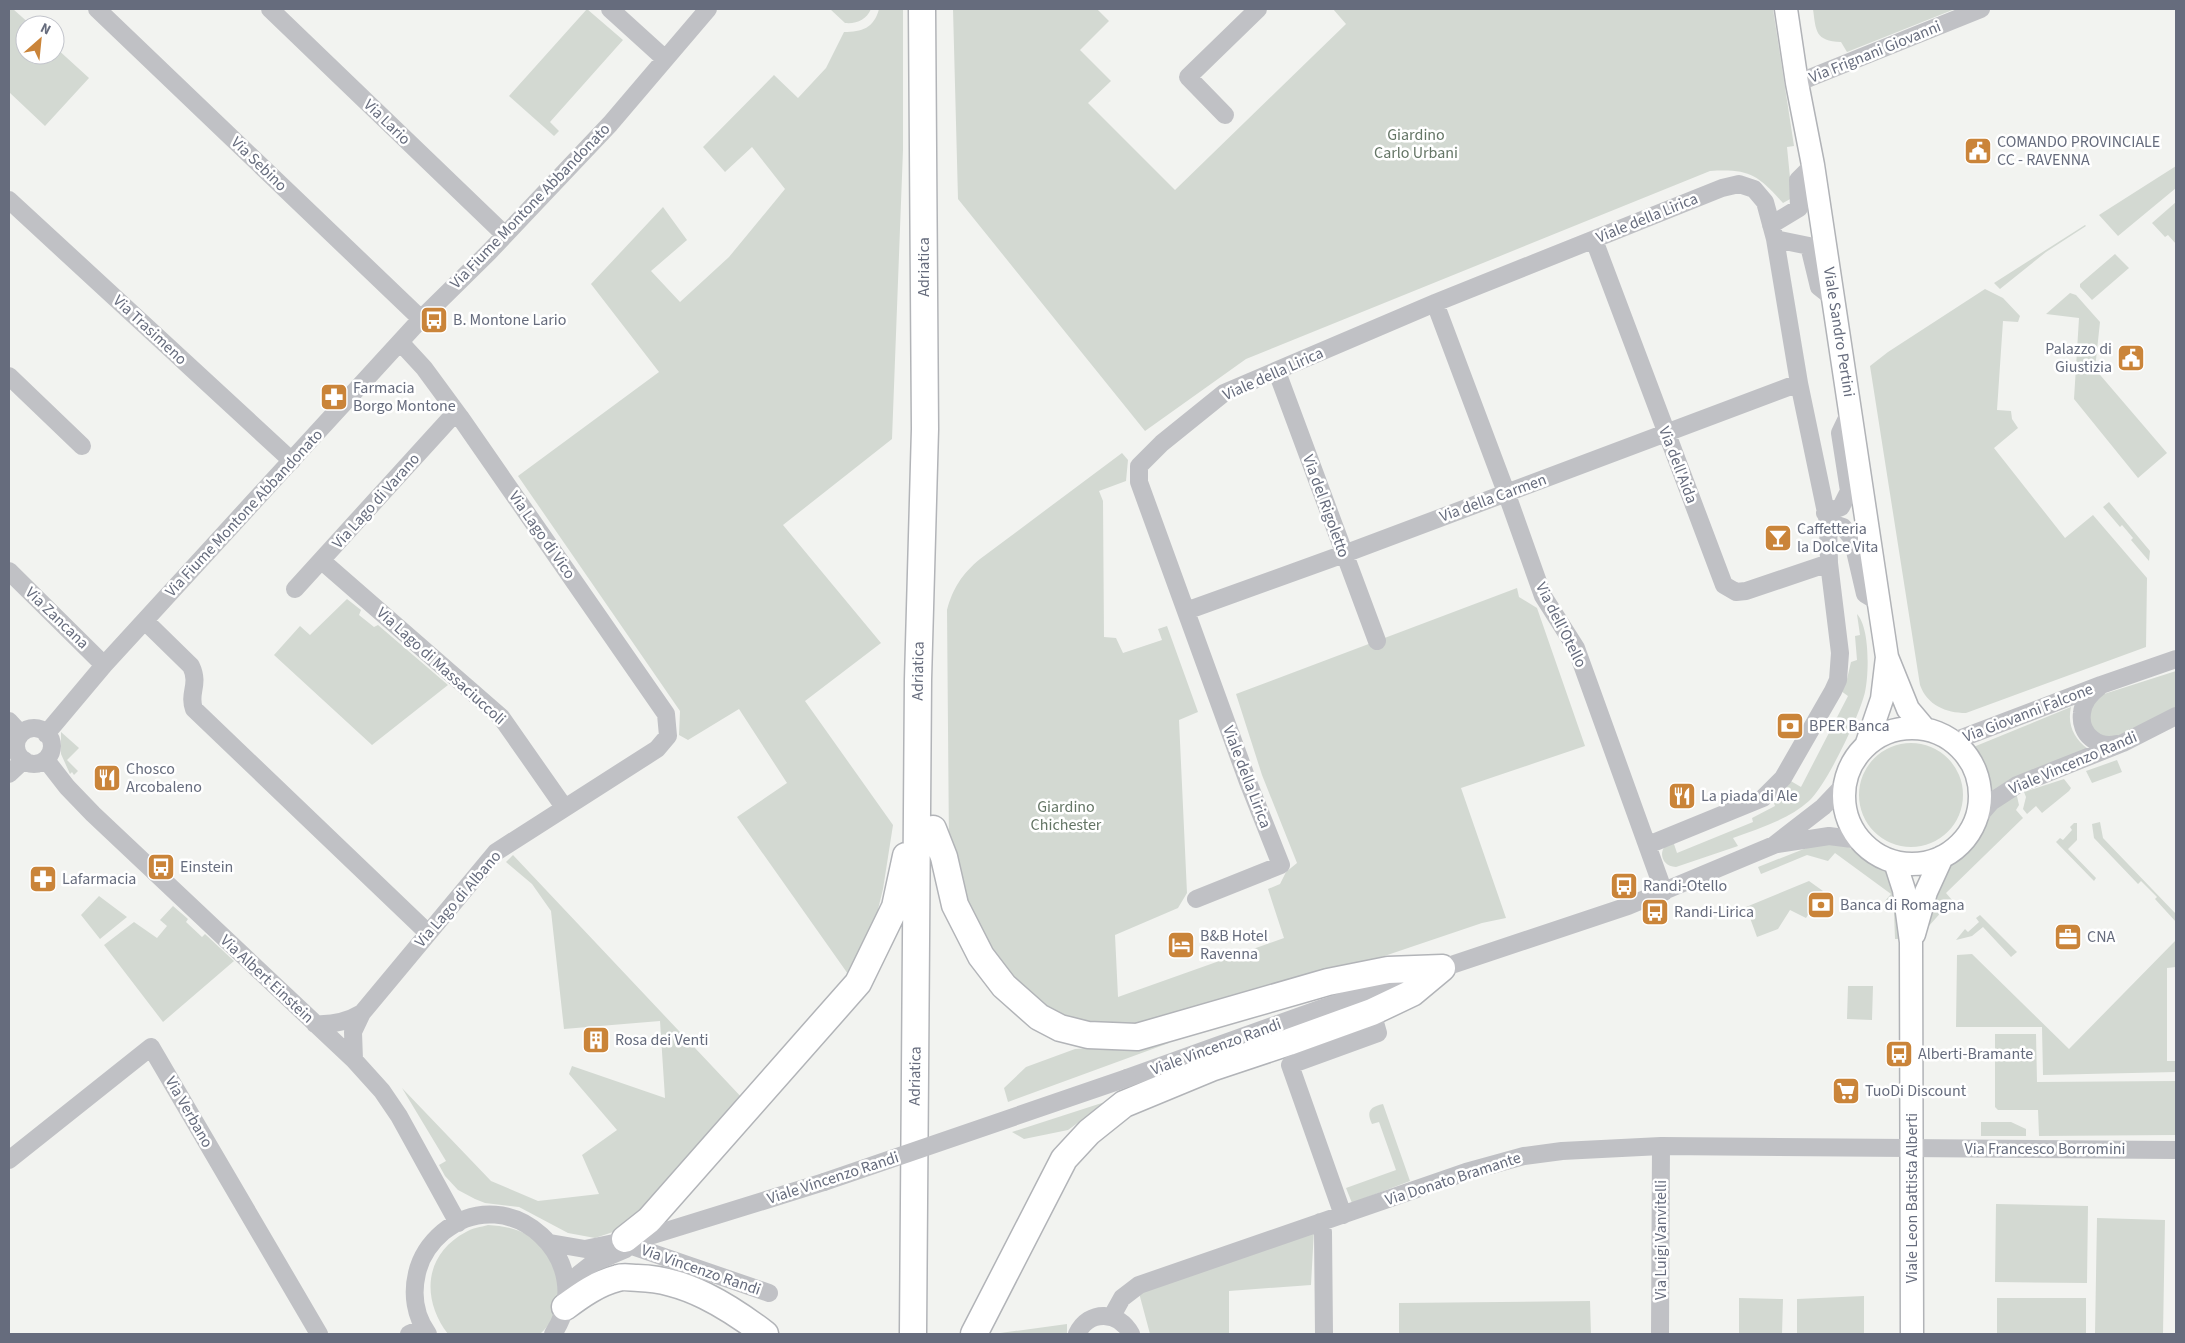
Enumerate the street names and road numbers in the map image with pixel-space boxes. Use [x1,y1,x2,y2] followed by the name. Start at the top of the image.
[1806,16,1944,88] street label: Via Frignani Giovanni
[359,94,415,150] street label: Via Lario
[445,118,615,294] street label: Via Fiume Montone Abbandonato
[226,132,292,196] street label: Via Sebino
[1593,188,1701,248] street label: Viale della Lirica
[913,237,935,297] street label: Adriatica
[1818,266,1860,398] street label: Viale Sandro Pertini
[108,290,192,370] street label: Via Trasimeno
[1219,342,1327,406] street label: Viale della Lirica
[1653,423,1703,507] street label: Via dell'Aida
[160,424,328,602] street label: Via Fiume Montone Abbandonato
[327,448,425,554] street label: Via Lago di Varano
[1297,452,1355,560] street label: Via del Rigoletto
[1436,468,1550,528] street label: Via della Carmen
[503,487,581,583] street label: Via Lago di Vico
[1530,579,1592,671] street label: Via dell'Otello
[20,582,94,654] street label: Via Zancana
[372,602,510,730] street label: Via Lago di Massaciuccoli
[906,641,930,701] street label: Adriatica
[1960,678,2096,748] street label: Via Giovanni Falcone
[1217,723,1277,831] street label: Viale della Lirica
[2006,726,2140,800] street label: Viale Vincenzo Randi
[410,846,506,952] street label: Via Lago di Albano
[215,930,319,1028] street label: Via Albert Einstein
[1148,1013,1284,1081] street label: Viale Vincenzo Randi
[903,1046,927,1106] street label: Adriatica
[160,1072,218,1152] street label: Via Verbano
[1901,1113,1923,1283] street label: Viale Leon Battista Alberti
[1964,1138,2126,1160] street label: Via Francesco Borromini
[764,1146,902,1210] street label: Viale Vincenzo Randi
[1382,1147,1524,1211] street label: Via Donato Bramante
[1650,1180,1672,1300] street label: Via Luigi Vanvitelli
[638,1239,764,1301] street label: Via Vincenzo Randi

